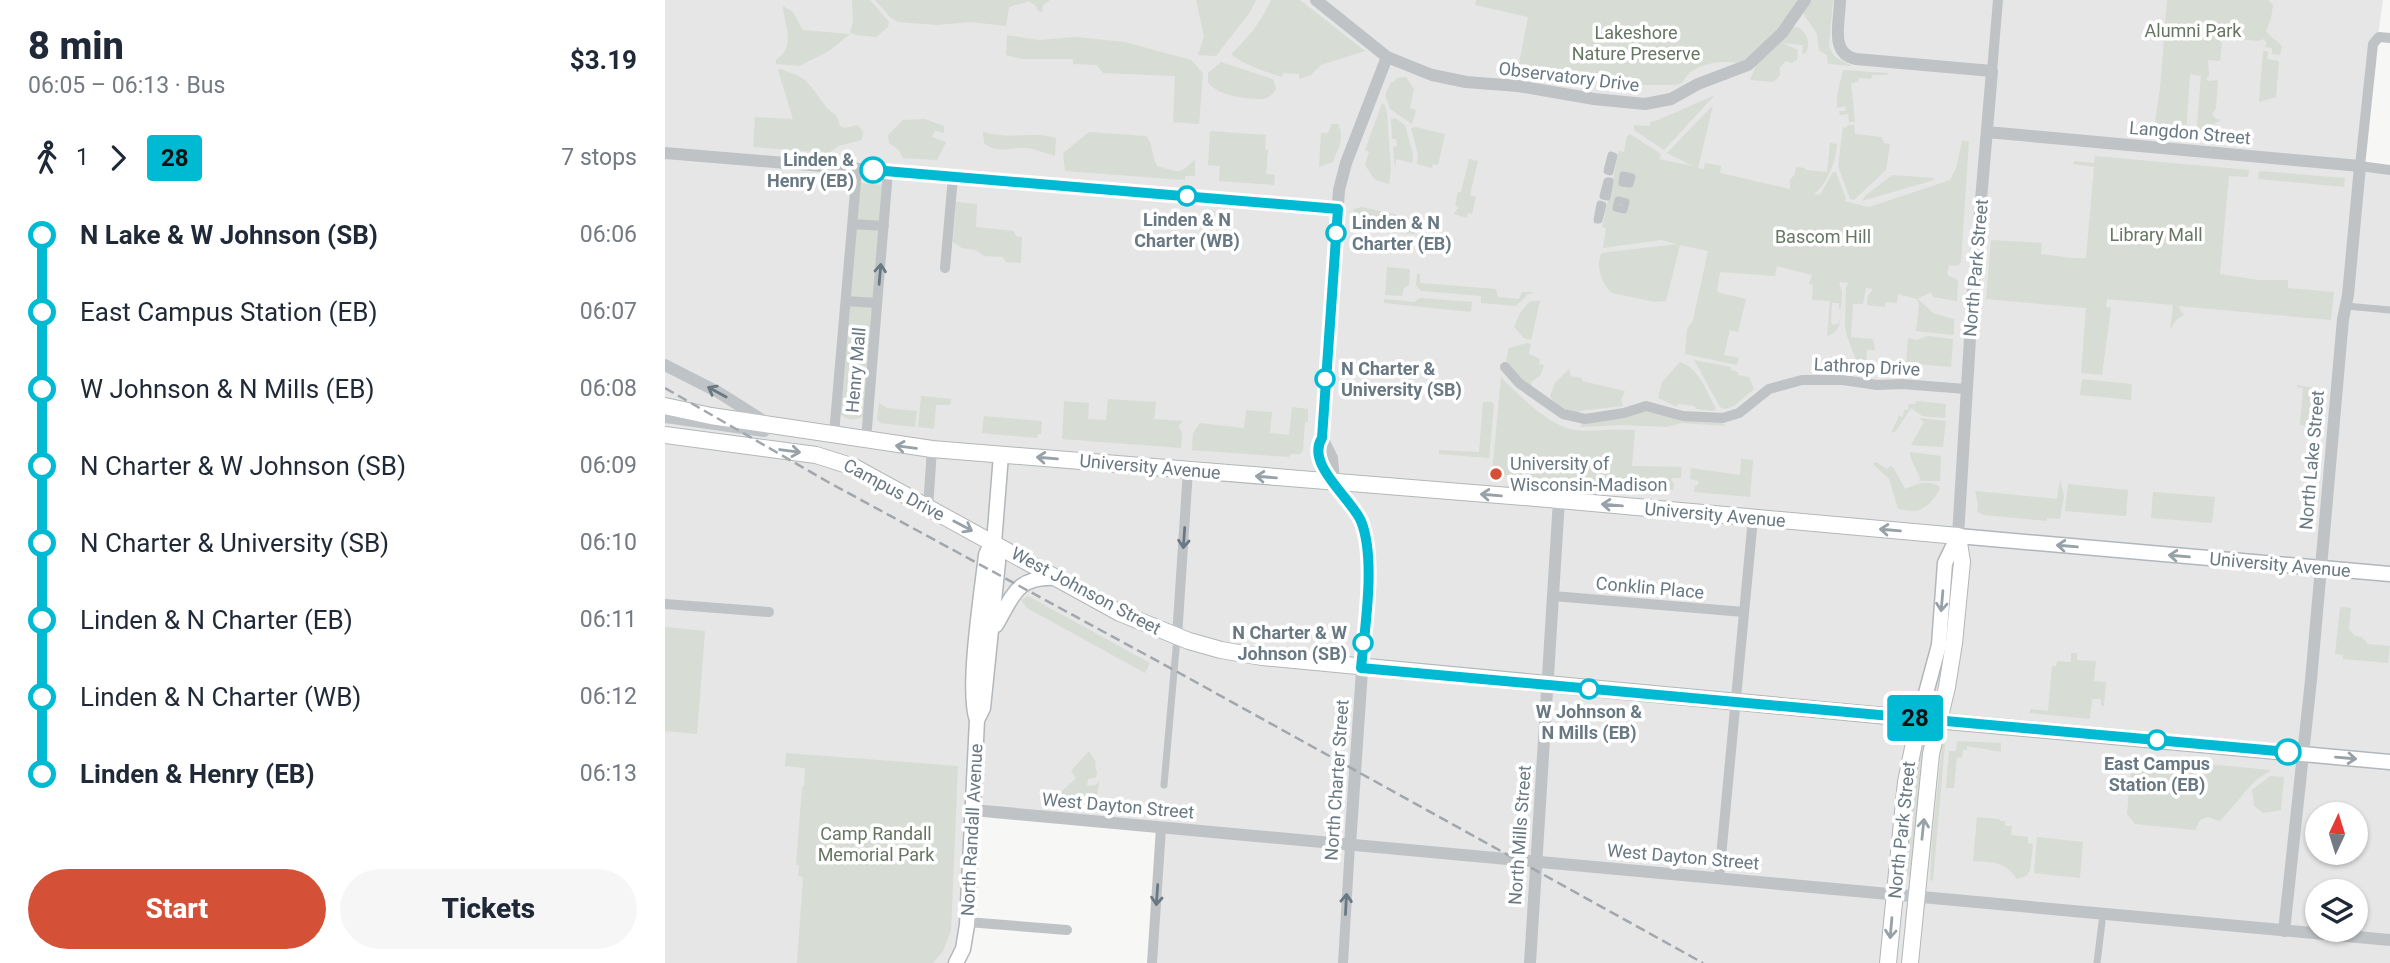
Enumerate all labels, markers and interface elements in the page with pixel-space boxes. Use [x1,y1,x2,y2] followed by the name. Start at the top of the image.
[2145,20,2242,41] park label: Alumni Park
[1572,22,1700,64] park label: Lakeshore Nature Preserve
[28,24,124,68] text: 8 min
[570,45,637,75] text: $3.19
[1497,57,1641,96] street label: Observatory Drive
[28,72,225,99] text: 06:05 – 06:13 · Bus
[2128,117,2252,148] street label: Langdon Street
[28,139,66,177] icon: walk
[99,139,137,177] icon: forward
[76,144,89,171] text: 1
[161,144,188,172] text: 28
[561,144,637,171] text: 7 stops
[767,149,854,192] place label: Linden & Henry (EB)
[860,157,886,183] marker: Linden & Henry (EB)
[1177,186,1197,206] marker: Linden & N Charter (WB)
[1959,198,1992,338] street label: North Park Street
[1134,209,1240,252] place label: Linden & N Charter (WB)
[1352,212,1452,255] place label: Linden & N Charter (EB)
[80,220,378,250] text: N Lake & W Johnson (SB)
[580,221,637,248] text: 06:06
[1326,223,1346,243] marker: Linden & N Charter (EB)
[2109,224,2203,245] park label: Library Mall
[1775,226,1871,247] park label: Bascom Hill
[874,263,887,286] one-way arrow
[80,297,377,327] text: East Campus Station (EB)
[580,298,637,325] text: 06:07
[841,326,870,414] street label: Henry Mall
[1813,353,1921,380] street label: Lathrop Drive
[1341,358,1462,401] place label: N Charter & University (SB)
[1315,369,1335,389] marker: N Charter & University (SB)
[80,374,375,404] text: W Johnson & N Mills (EB)
[580,375,637,402] text: 06:08
[708,385,728,399] one-way arrow
[2295,389,2328,531] street label: North Lake Street
[896,440,918,453] one-way arrow
[779,445,801,458] one-way arrow
[1079,450,1222,483] street label: University Avenue
[80,451,406,481] text: N Charter & W Johnson (SB)
[1036,451,1059,464] one-way arrow
[580,452,637,479] text: 06:09
[1510,453,1667,495] place label: University of Wisconsin-Madison
[840,454,948,525] street label: Campus Drive
[1488,466,1504,482] marker: University of Wisconsin-Madison
[1255,470,1278,483] one-way arrow
[1480,488,1502,501] one-way arrow
[1601,498,1623,511] one-way arrow
[1644,498,1787,531] street label: University Avenue
[952,519,972,533] one-way arrow
[1879,523,1902,536] one-way arrow
[1177,526,1190,549] one-way arrow
[80,528,389,558] text: N Charter & University (SB)
[580,529,637,556] text: 06:10
[2057,539,2079,552] one-way arrow
[1008,542,1165,639] street label: West Johnson Street
[2209,548,2352,581] street label: University Avenue
[2168,549,2191,562] one-way arrow
[1595,572,1705,603] street label: Conklin Place
[1935,589,1948,612] one-way arrow
[80,605,353,635] text: Linden & N Charter (EB)
[580,606,637,633] text: 06:11
[1232,622,1347,665] place label: N Charter & W Johnson (SB)
[1353,633,1373,653] marker: N Charter & W Johnson (SB)
[1579,679,1599,699] marker: W Johnson & N Mills (EB)
[80,682,361,712] text: Linden & N Charter (WB)
[580,683,637,710] text: 06:12
[1883,695,1947,741] line badge: 28
[1320,699,1353,861] street label: North Charter Street
[1536,701,1642,744] place label: W Johnson & N Mills (EB)
[1901,704,1929,732] text: 28
[2147,730,2167,750] marker: East Campus Station (EB)
[2275,739,2301,765] unlabelled marker
[956,743,987,917] street label: North Randall Avenue
[2335,752,2357,765] one-way arrow
[2104,753,2210,796] place label: East Campus Station (EB)
[80,759,315,789] text: Linden & Henry (EB)
[580,760,637,787] text: 06:13
[1884,760,1919,900] street label: North Park Street
[1504,764,1535,906] street label: North Mills Street
[1041,788,1195,823] street label: West Dayton Street
[2305,802,2368,864] north arrow
[2305,802,2368,942] map controls
[1917,818,1930,841] one-way arrow
[818,823,935,865] park label: Camp Randall Memorial Park
[1606,839,1760,874] street label: West Dayton Street
[28,869,326,949] button: Start
[340,869,637,949] button: Tickets
[2305,879,2368,942] button: layers
[1150,884,1163,907] one-way arrow
[1340,893,1353,916] one-way arrow
[1884,917,1897,939] one-way arrow

